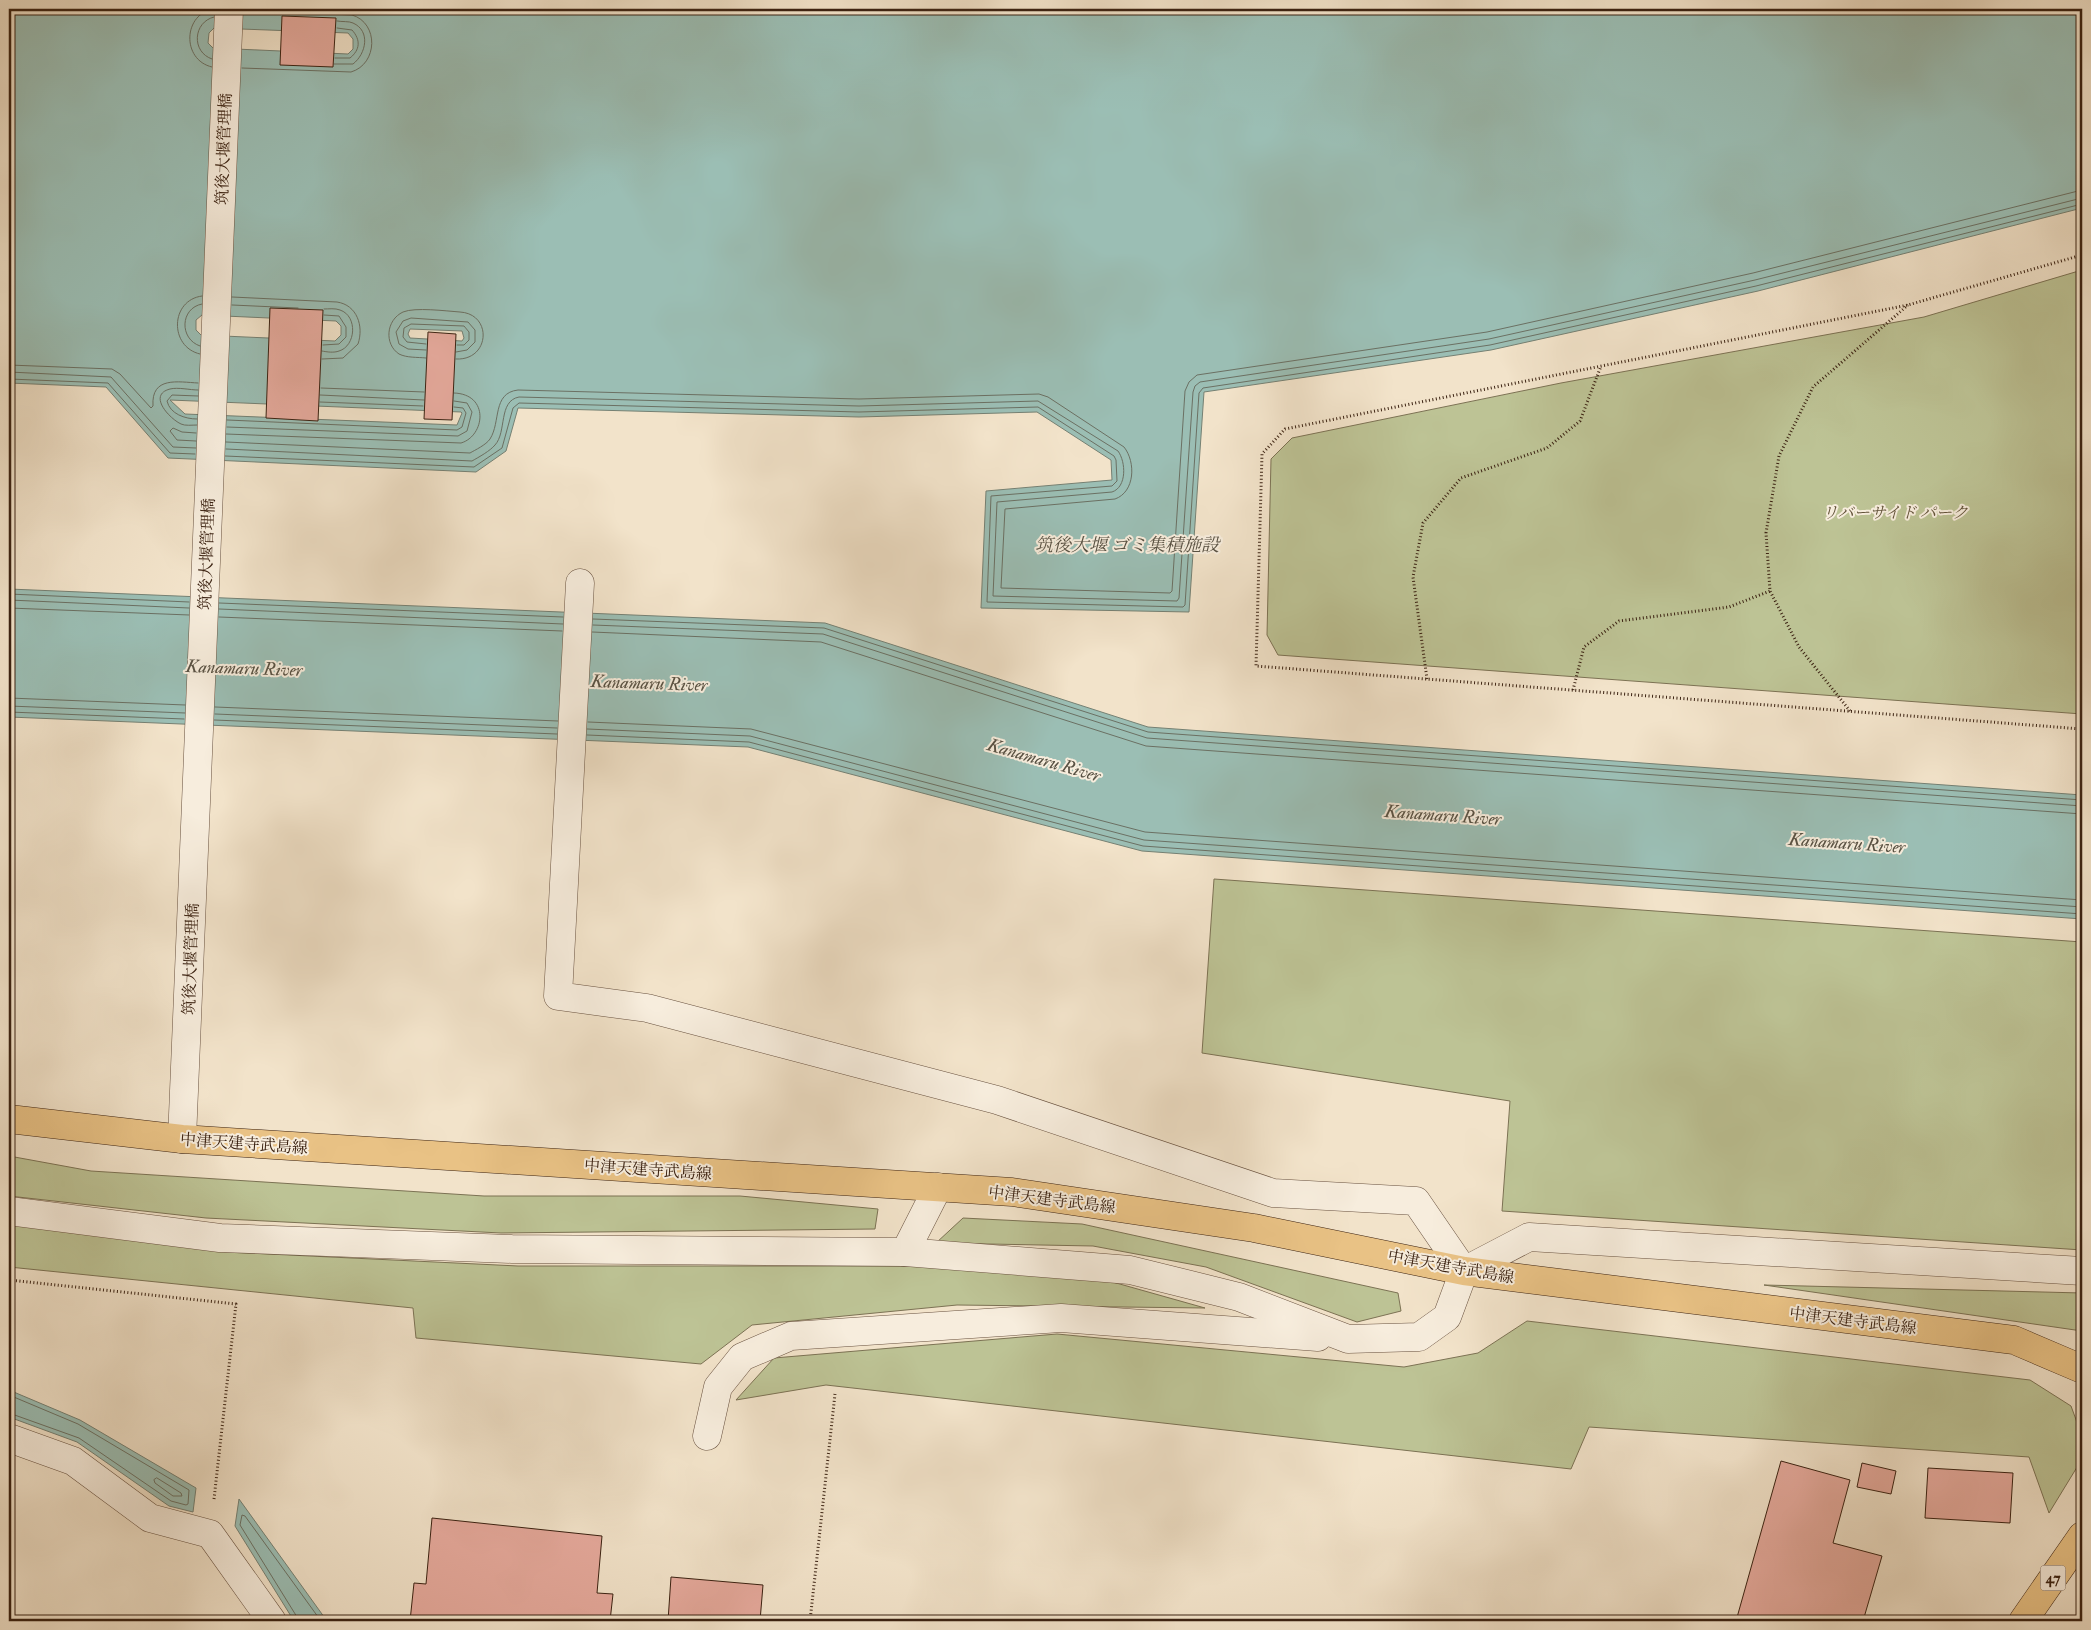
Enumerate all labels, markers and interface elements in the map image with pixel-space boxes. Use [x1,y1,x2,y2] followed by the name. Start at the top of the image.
[212,93,236,205] street label: 筑後大堰管理橋
[195,498,219,610] street label: 筑後大堰管理橋
[1822,503,1968,523] park label: リバーサイド パーク
[1035,534,1221,557] water label: 筑後大堰 ゴミ集積施設
[184,655,304,682] water label: Kanamaru River
[589,670,709,697] water label: Kanamaru River
[984,733,1104,788] water label: Kanamaru River
[1383,800,1503,831] water label: Kanamaru River
[1787,828,1907,859] water label: Kanamaru River
[179,903,203,1015] street label: 筑後大堰管理橋
[179,1130,308,1158] street label: 中津天建寺武島線
[583,1156,712,1184] street label: 中津天建寺武島線
[987,1182,1117,1218] street label: 中津天建寺武島線
[1386,1246,1516,1288] street label: 中津天建寺武島線
[1788,1303,1918,1339] street label: 中津天建寺武島線
[2040,1566,2066,1590] road number: 47

